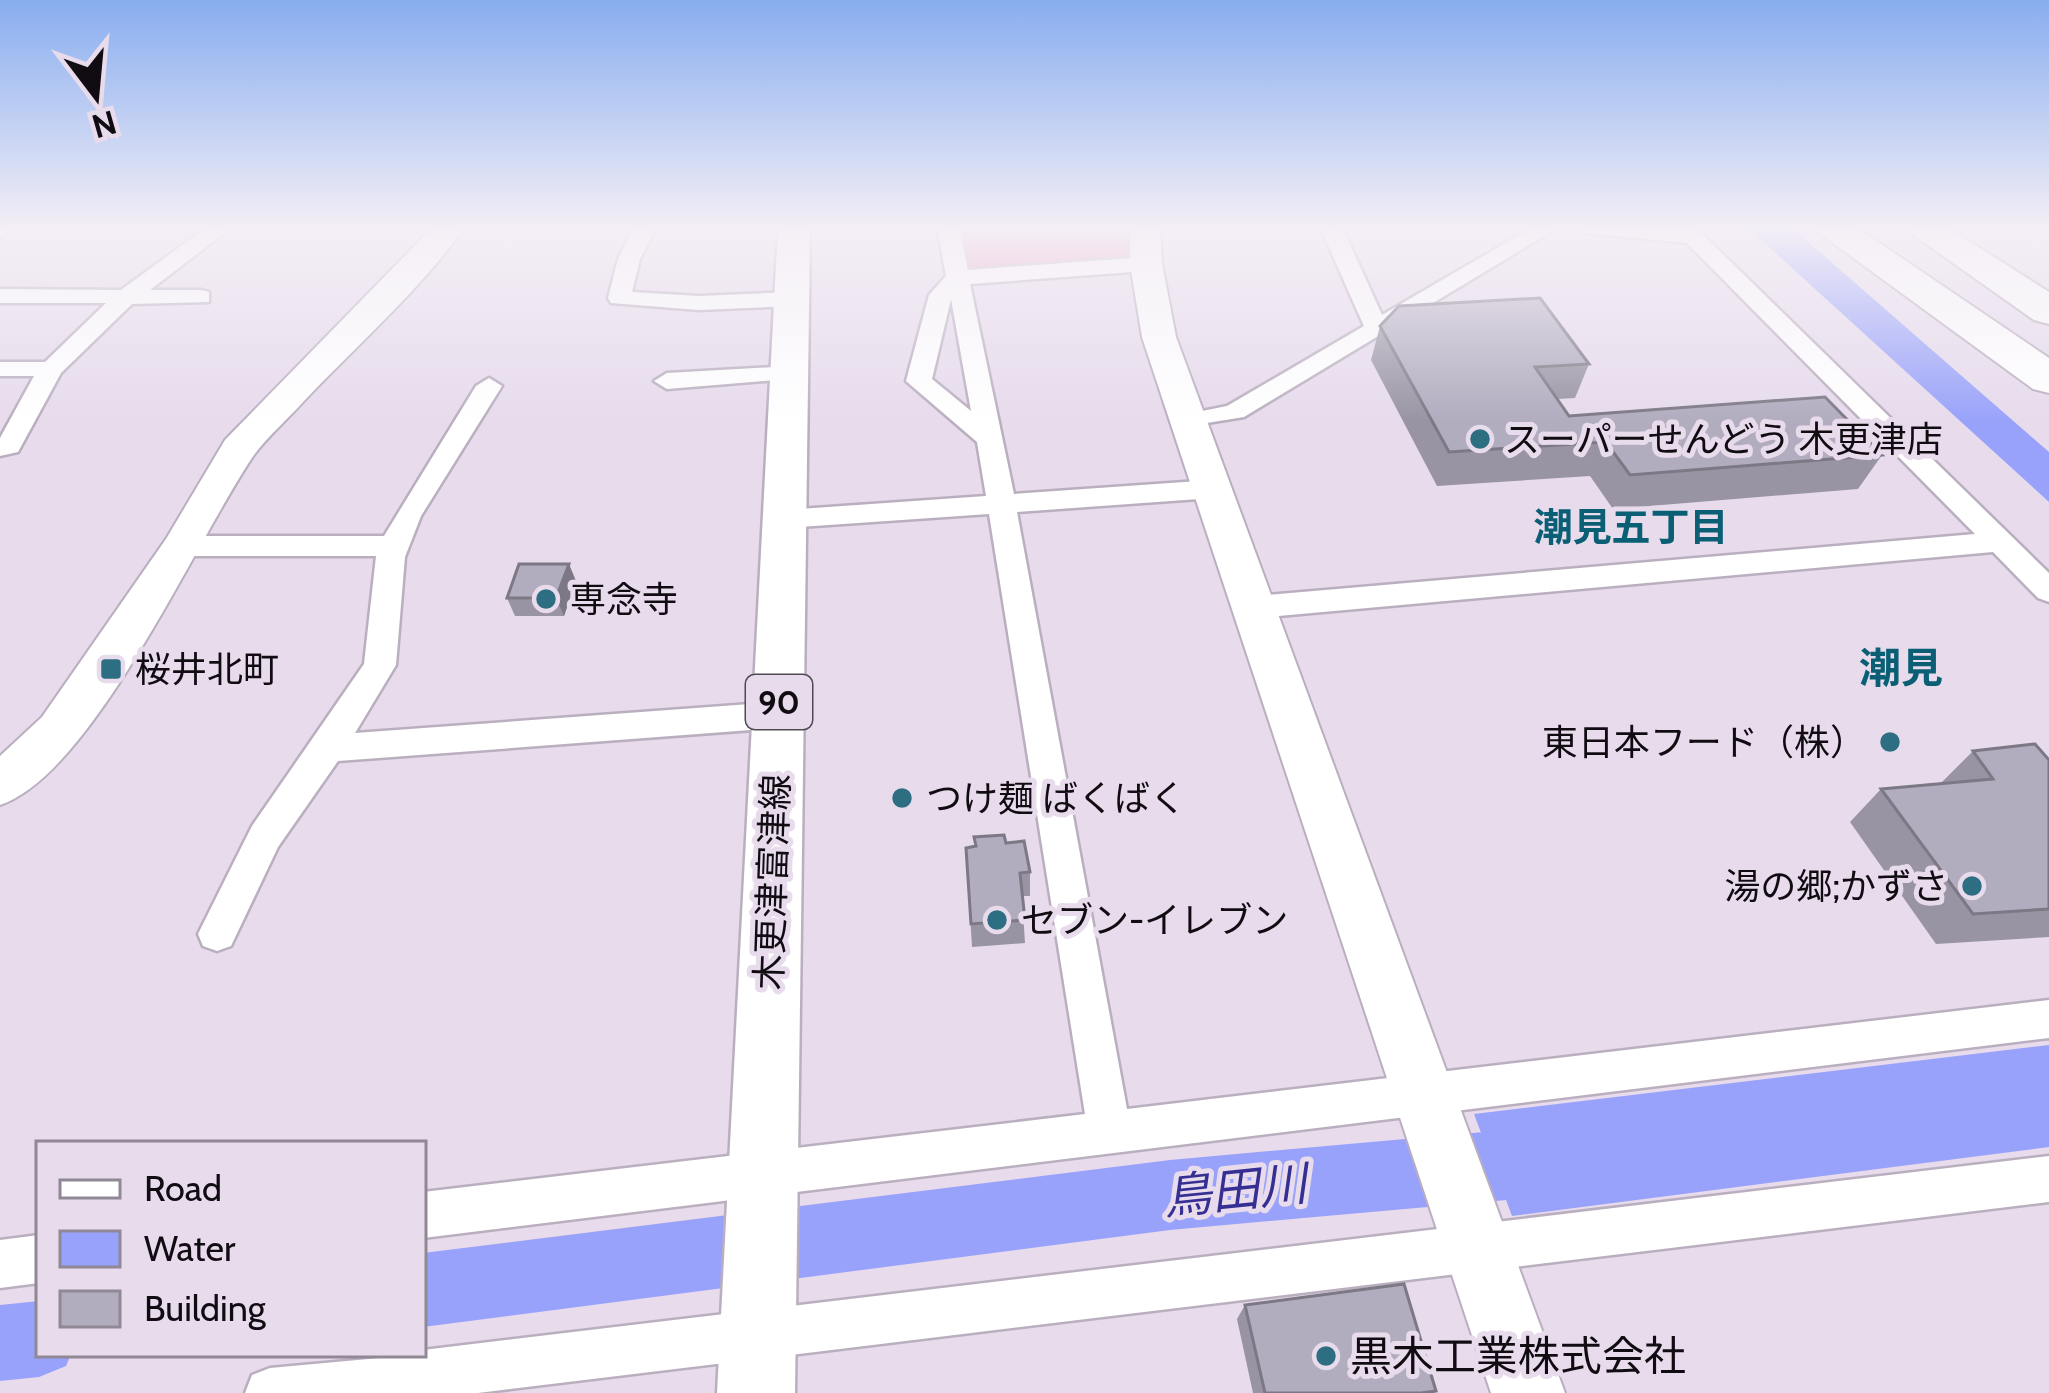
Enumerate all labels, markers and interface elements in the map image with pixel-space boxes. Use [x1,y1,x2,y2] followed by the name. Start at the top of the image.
[36,36,156,156] north arrow
[88,102,121,147] text: N
[1504,417,1943,461] place label: スーパーせんどう 木更津店
[1467,426,1493,452] marker: スーパーせんどう 木更津店
[1533,503,1729,551] district label: 潮見五丁目
[570,577,678,621] place label: 専念寺
[533,586,559,612] marker: 専念寺
[1859,642,1943,694] district label: 潮見
[135,647,279,691] place label: 桜井北町
[98,656,124,682] marker: 桜井北町
[746,675,812,729] road number: 90
[1542,720,1866,764] place label: 東日本フード（株）
[1877,729,1903,755] marker: 東日本フード（株）
[746,773,798,991] street label: 木更津富津線
[926,776,1186,820] place label: つけ麺 ばくばく
[889,785,915,811] marker: つけ麺 ばくばく
[1724,864,1948,908] place label: 湯の郷;かずさ
[1959,873,1985,899] marker: 湯の郷;かずさ
[1021,898,1288,942] place label: セブン-イレブン
[984,907,1010,933] marker: セブン-イレブン
[36,1141,426,1357] legend
[1160,1153,1315,1226] water label: 鳥田川
[144,1166,222,1210] text: Road
[144,1226,236,1270] text: Water
[144,1286,267,1330] text: Building
[1350,1330,1686,1382] place label: 黒木工業株式会社
[1313,1343,1339,1369] marker: 黒木工業株式会社

